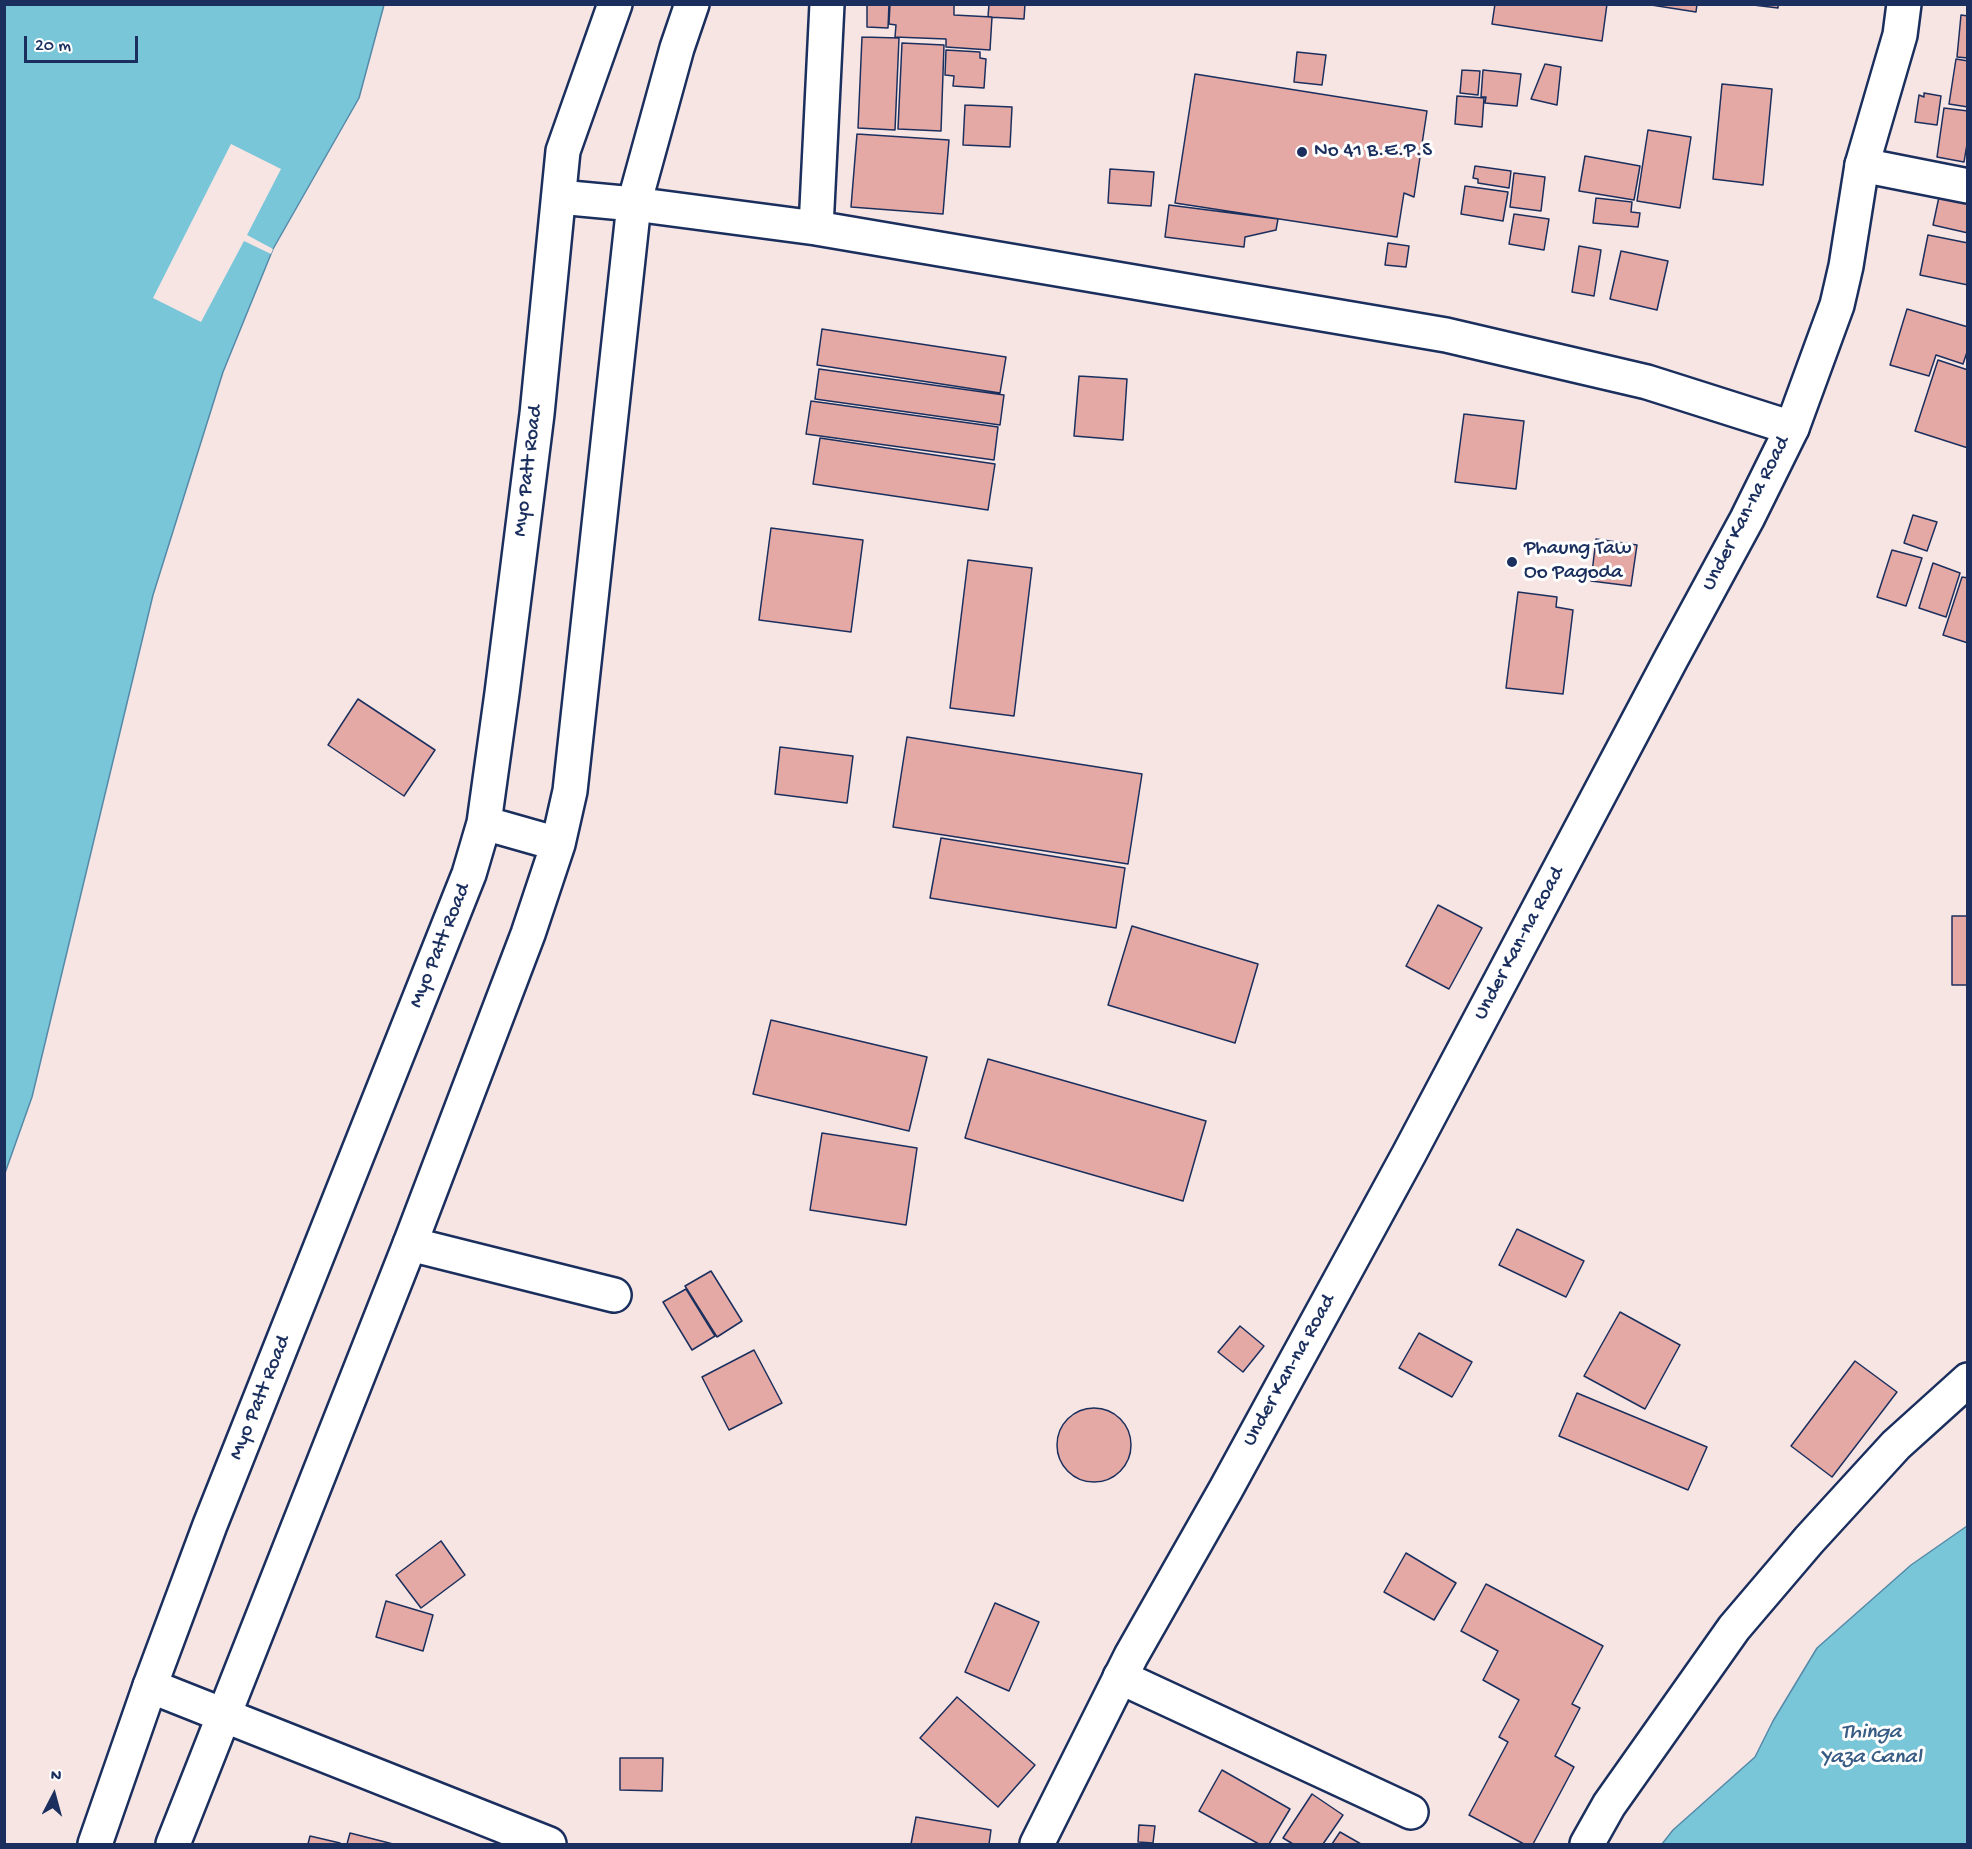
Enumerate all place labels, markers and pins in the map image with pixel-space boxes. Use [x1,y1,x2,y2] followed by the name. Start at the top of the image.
[1314,139,1432,165] place label: No 41 B.E.P.S
[1295,145,1309,159] marker: No 41 B.E.P.S
[1524,537,1631,587] place label: Phaung Taw Oo Pagoda
[1505,555,1519,569] marker: Phaung Taw Oo Pagoda

